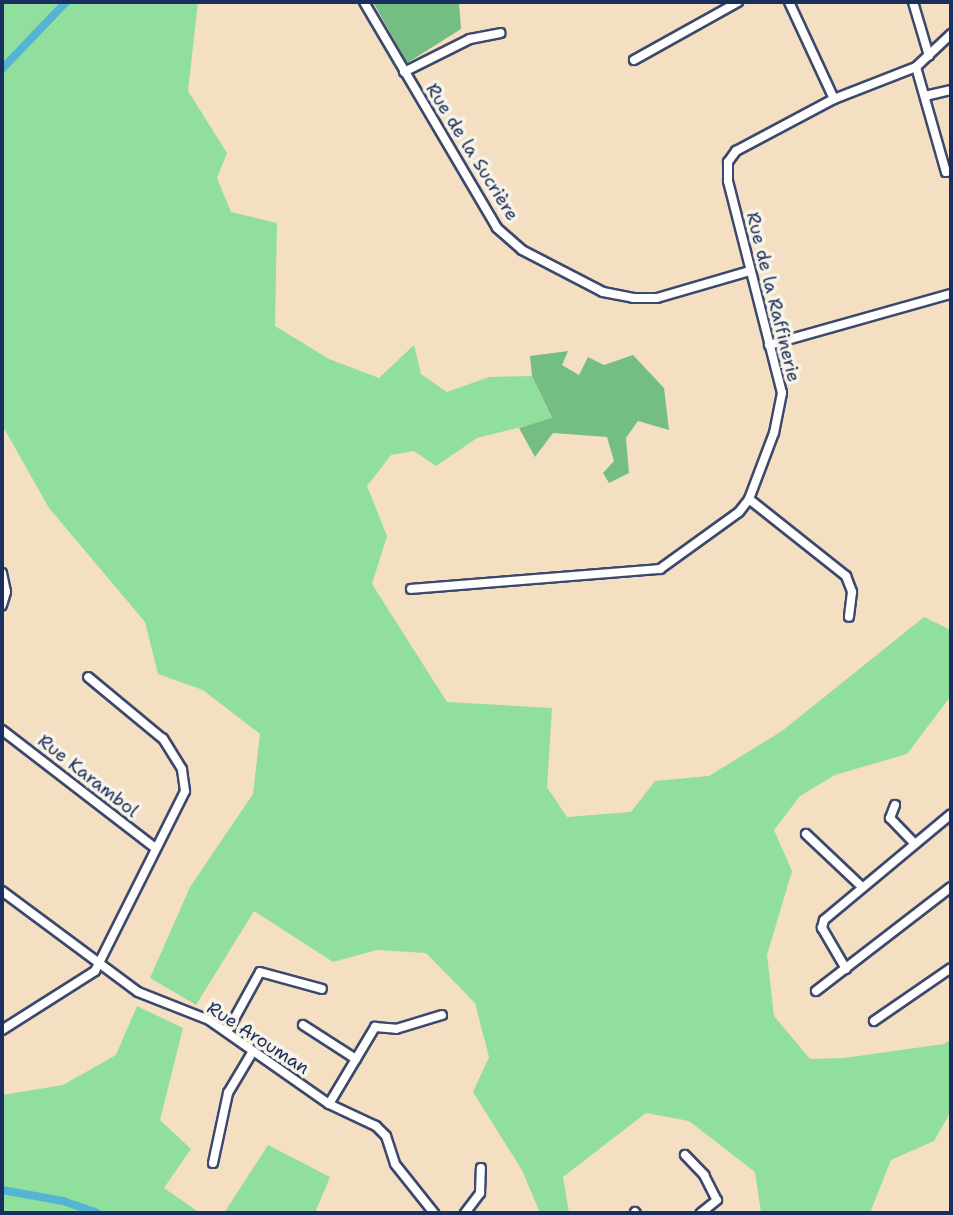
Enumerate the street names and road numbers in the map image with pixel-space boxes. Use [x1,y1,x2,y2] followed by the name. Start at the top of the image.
[421,79,523,225] street label: Rue de la Sucrière
[741,210,805,384] street label: Rue de la Raffinerie
[33,730,143,822] street label: Rue Karambol
[203,997,313,1079] street label: Rue Arouman

